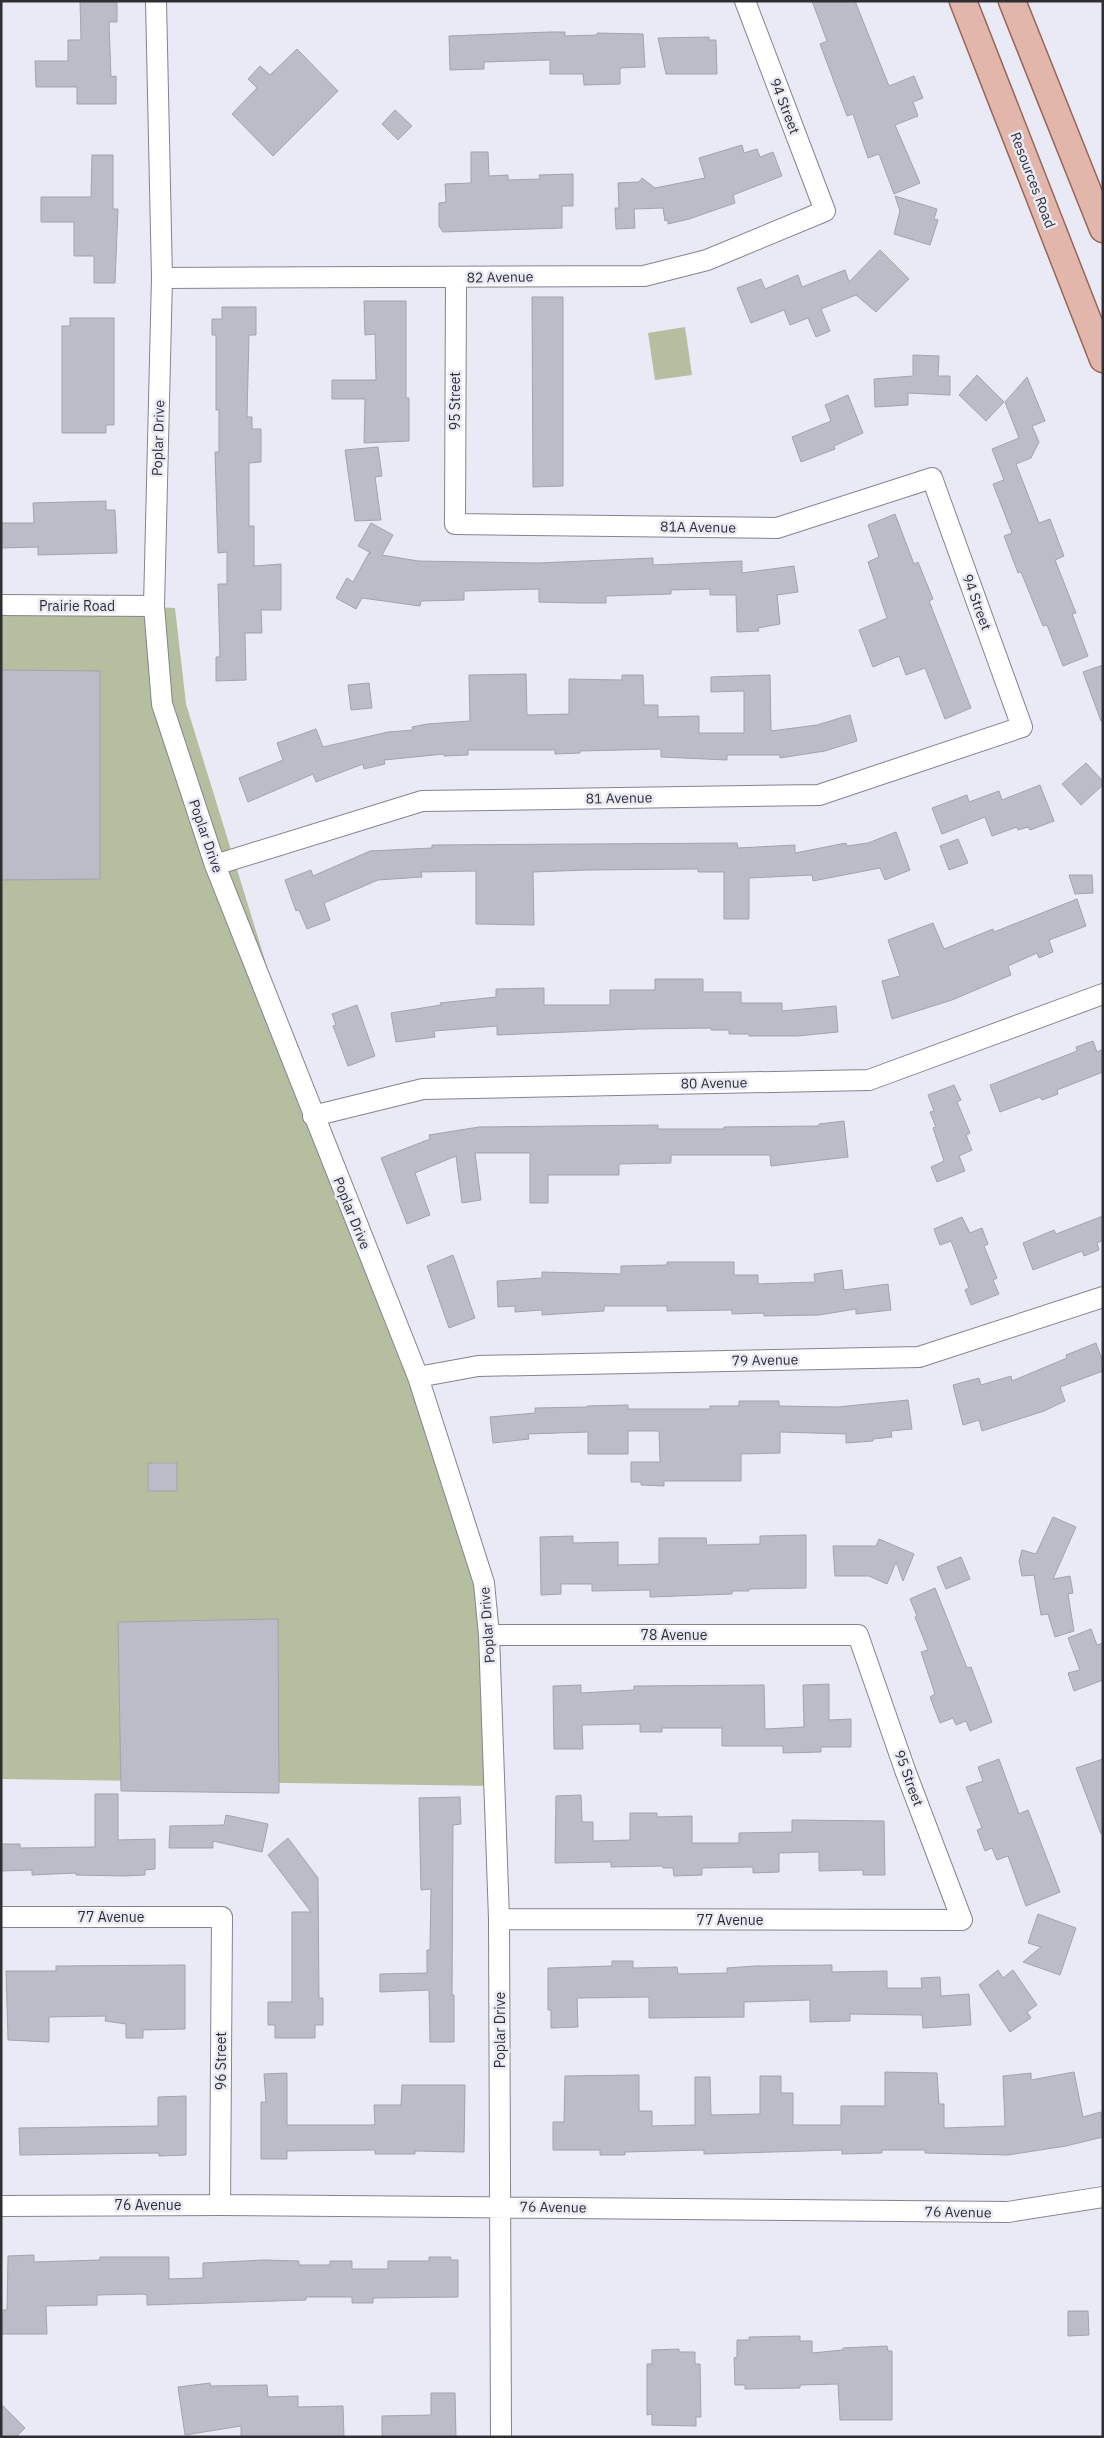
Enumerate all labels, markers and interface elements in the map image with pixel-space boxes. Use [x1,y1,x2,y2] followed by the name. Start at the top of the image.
[766,75,804,137] street label: 94 Street
[1006,130,1060,230] street label: Resources Road
[466,267,534,287] street label: 82 Avenue
[446,372,464,430] street label: 95 Street
[148,399,168,476] street label: Poplar Drive
[660,517,736,537] street label: 81A Avenue
[959,571,995,633] street label: 94 Street
[39,597,115,615] street label: Prairie Road
[585,788,653,808] street label: 81 Avenue
[185,797,227,875] street label: Poplar Drive
[680,1073,748,1093] street label: 80 Avenue
[329,1174,375,1252] street label: Poplar Drive
[731,1350,799,1370] street label: 79 Avenue
[475,1586,499,1664] street label: Poplar Drive
[641,1626,708,1644] street label: 78 Avenue
[891,1747,927,1809] street label: 95 Street
[78,1908,145,1926] street label: 77 Avenue
[697,1911,764,1929] street label: 77 Avenue
[491,1991,509,2068] street label: Poplar Drive
[212,2032,230,2090] street label: 96 Street
[115,2196,182,2214] street label: 76 Avenue
[519,2197,587,2217] street label: 76 Avenue
[924,2202,992,2222] street label: 76 Avenue

